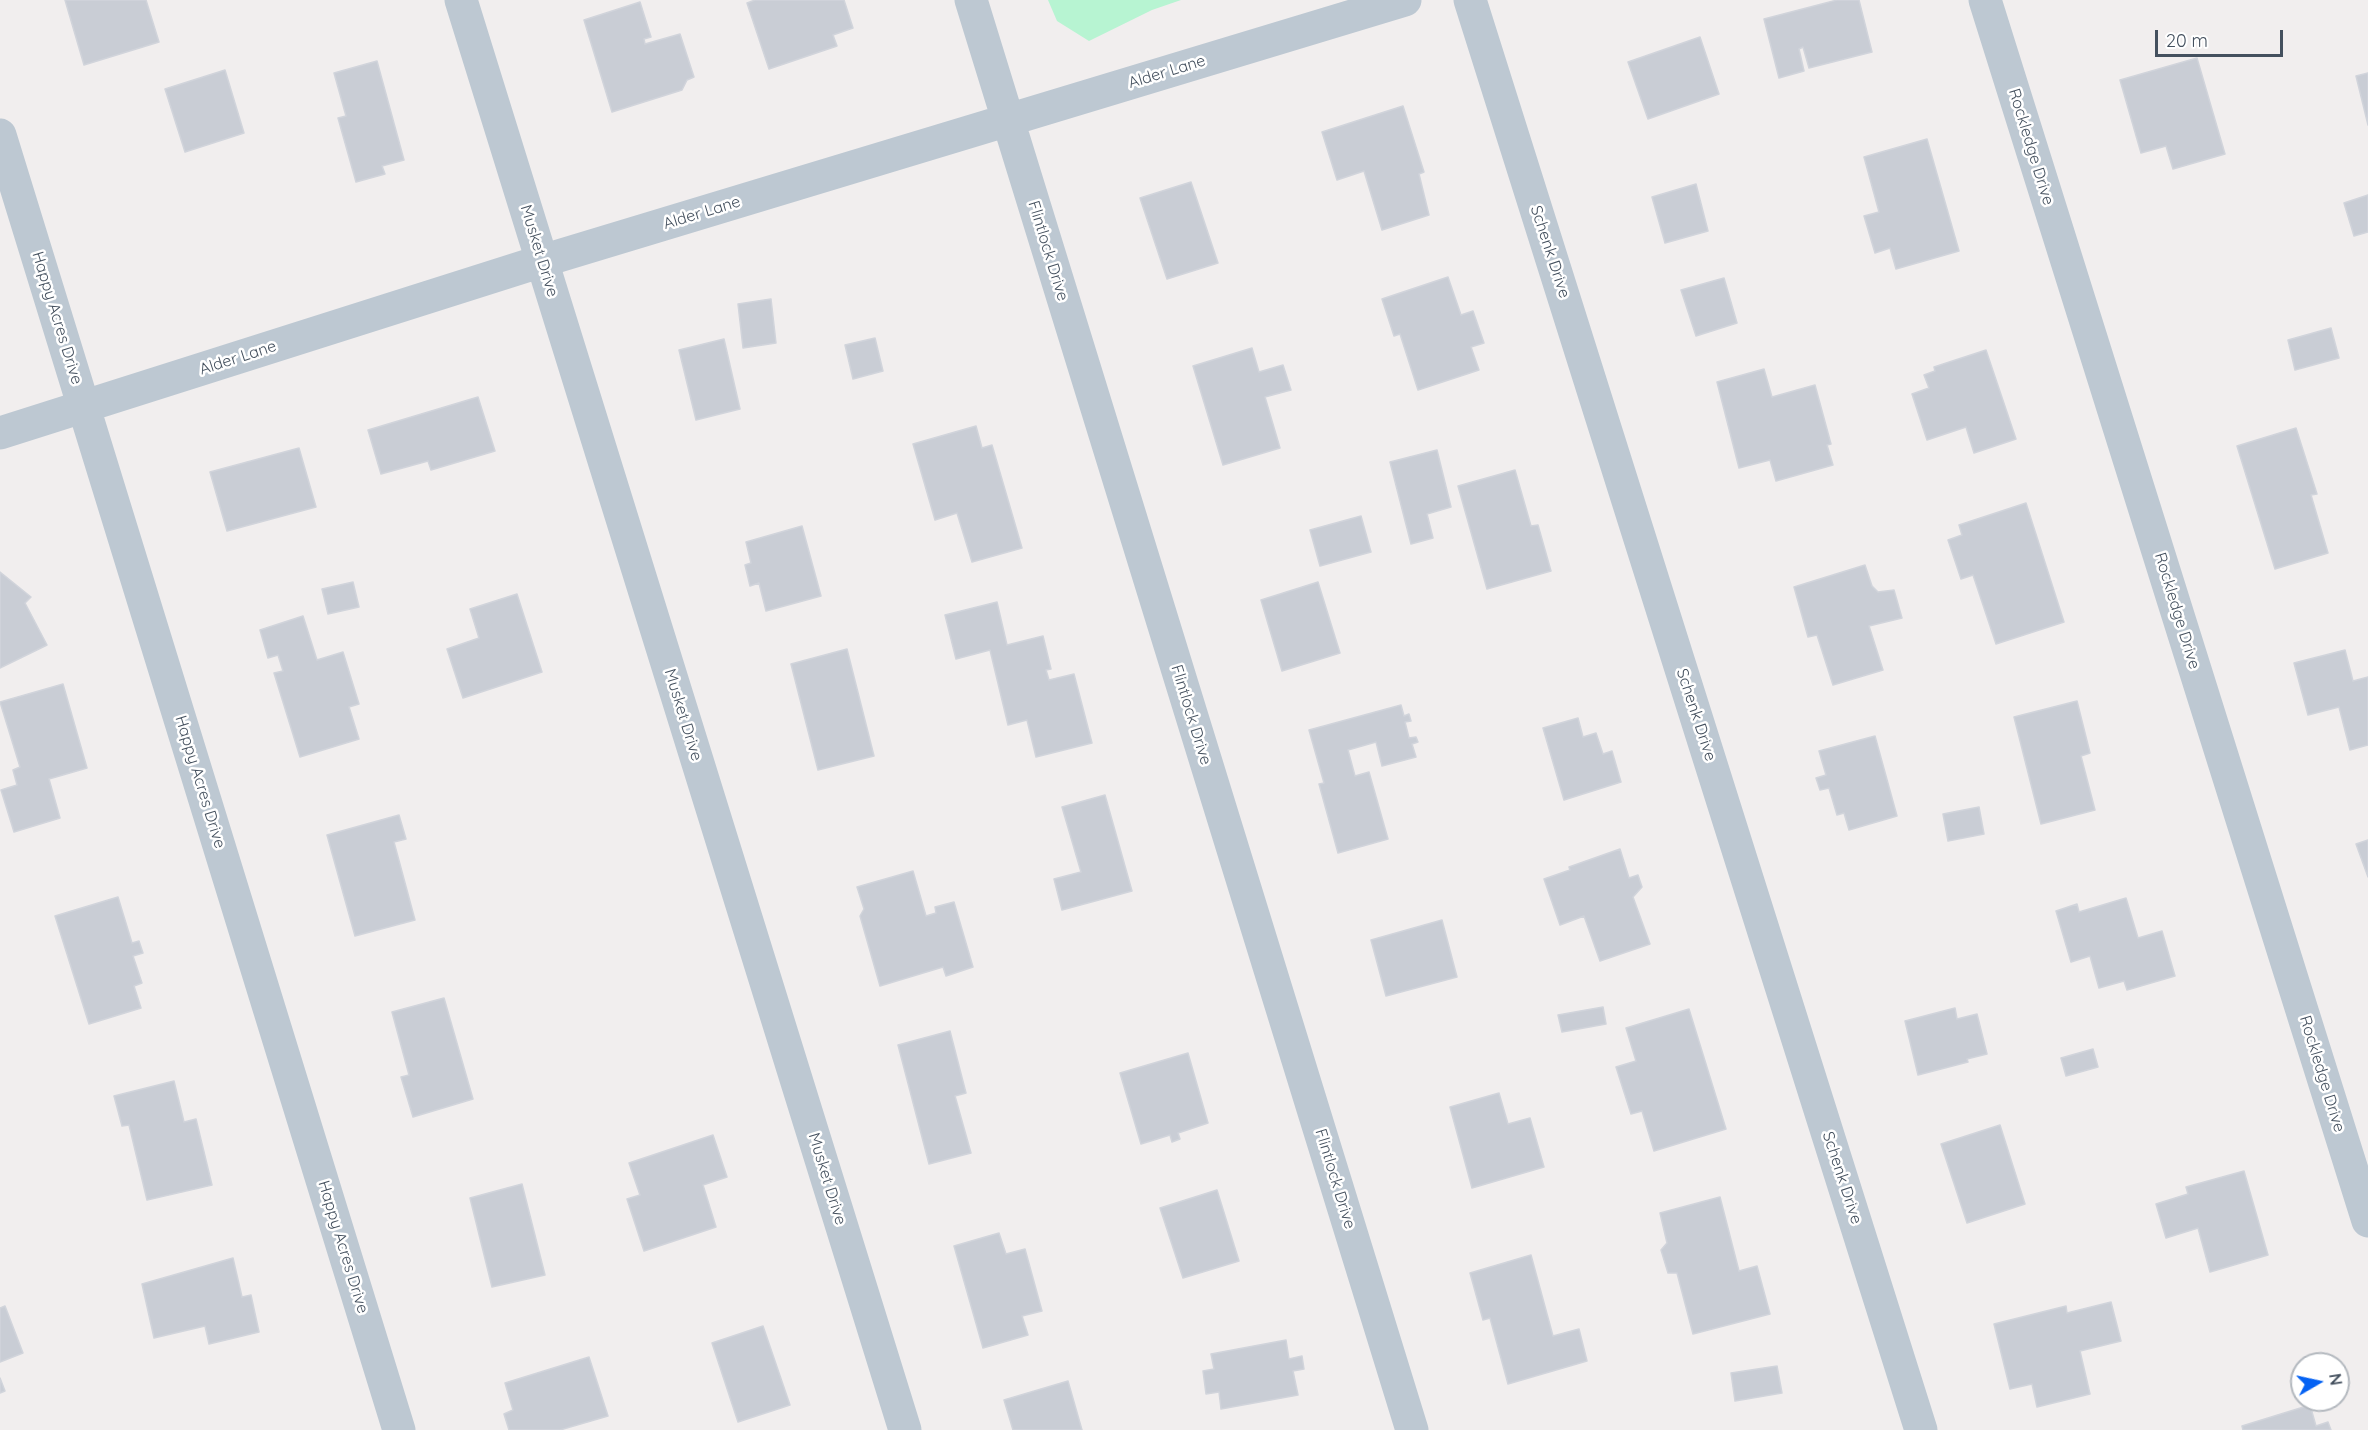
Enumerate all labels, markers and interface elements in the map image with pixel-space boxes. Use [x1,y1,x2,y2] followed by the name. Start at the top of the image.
[2158,18,2286,56] scale bar
[2166,29,2208,52] text: 20 m
[1126,51,1208,93] street label: Alder Lane
[2004,86,2058,208] street label: Rockledge Drive
[661,192,743,234] street label: Alder Lane
[1024,199,1072,303] street label: Flintlock Drive
[516,203,562,299] street label: Musket Drive
[1526,203,1574,301] street label: Schenk Drive
[28,249,86,387] street label: Happy Acres Drive
[197,337,279,379] street label: Alder Lane
[2150,550,2204,672] street label: Rockledge Drive
[1167,663,1215,767] street label: Flintlock Drive
[1672,666,1720,764] street label: Schenk Drive
[660,667,706,763] street label: Musket Drive
[171,713,229,851] street label: Happy Acres Drive
[2295,1013,2349,1135] street label: Rockledge Drive
[1311,1127,1359,1231] street label: Flintlock Drive
[1818,1129,1866,1227] street label: Schenk Drive
[804,1131,850,1227] street label: Musket Drive
[314,1178,372,1316] street label: Happy Acres Drive
[2290,1352,2350,1412] north arrow
[2325,1372,2347,1387] text: N

